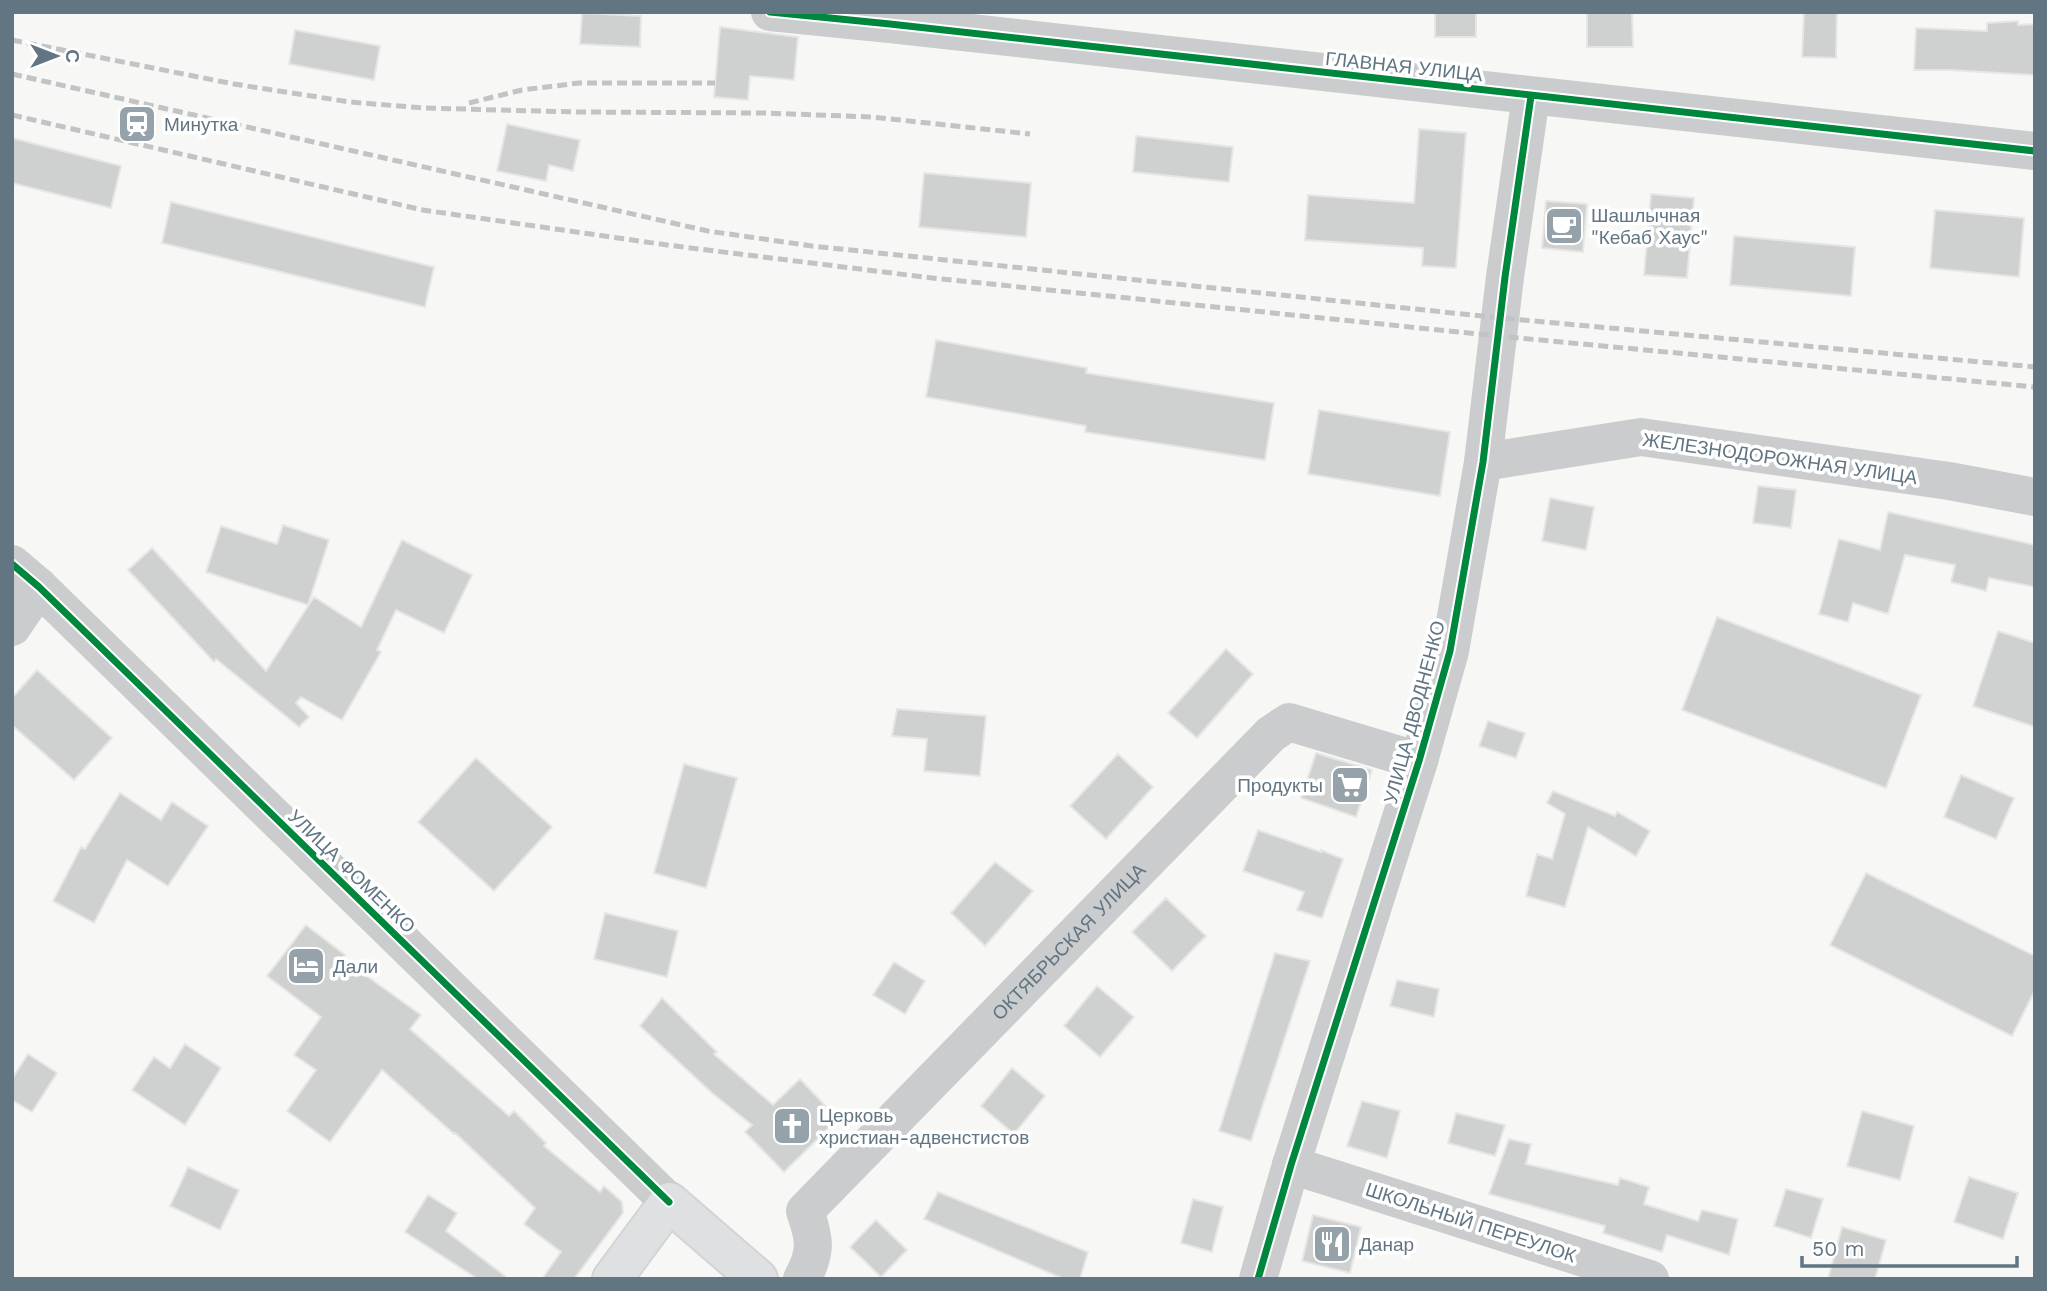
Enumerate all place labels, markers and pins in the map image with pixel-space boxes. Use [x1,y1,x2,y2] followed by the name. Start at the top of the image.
[116,103,158,145] station icon: Минутка
[164,113,239,136] place label: Минутка
[1591,204,1708,249] place label: Шашлычная "Кебаб Хаус"
[1543,205,1585,247] cafe icon: Шашлычная "Кебаб Хаус"
[1329,764,1371,806] supermarket icon: Продукты
[1237,774,1323,797] place label: Продукты
[285,945,327,987] hotel icon: Дали
[333,955,378,978] place label: Дали
[819,1104,1029,1149] place label: Церковь христиан-адвенстистов
[771,1105,813,1147] church icon: Церковь христиан-адвенстистов
[1311,1223,1353,1265] restaurant icon: Данар
[1359,1233,1414,1256] place label: Данар

